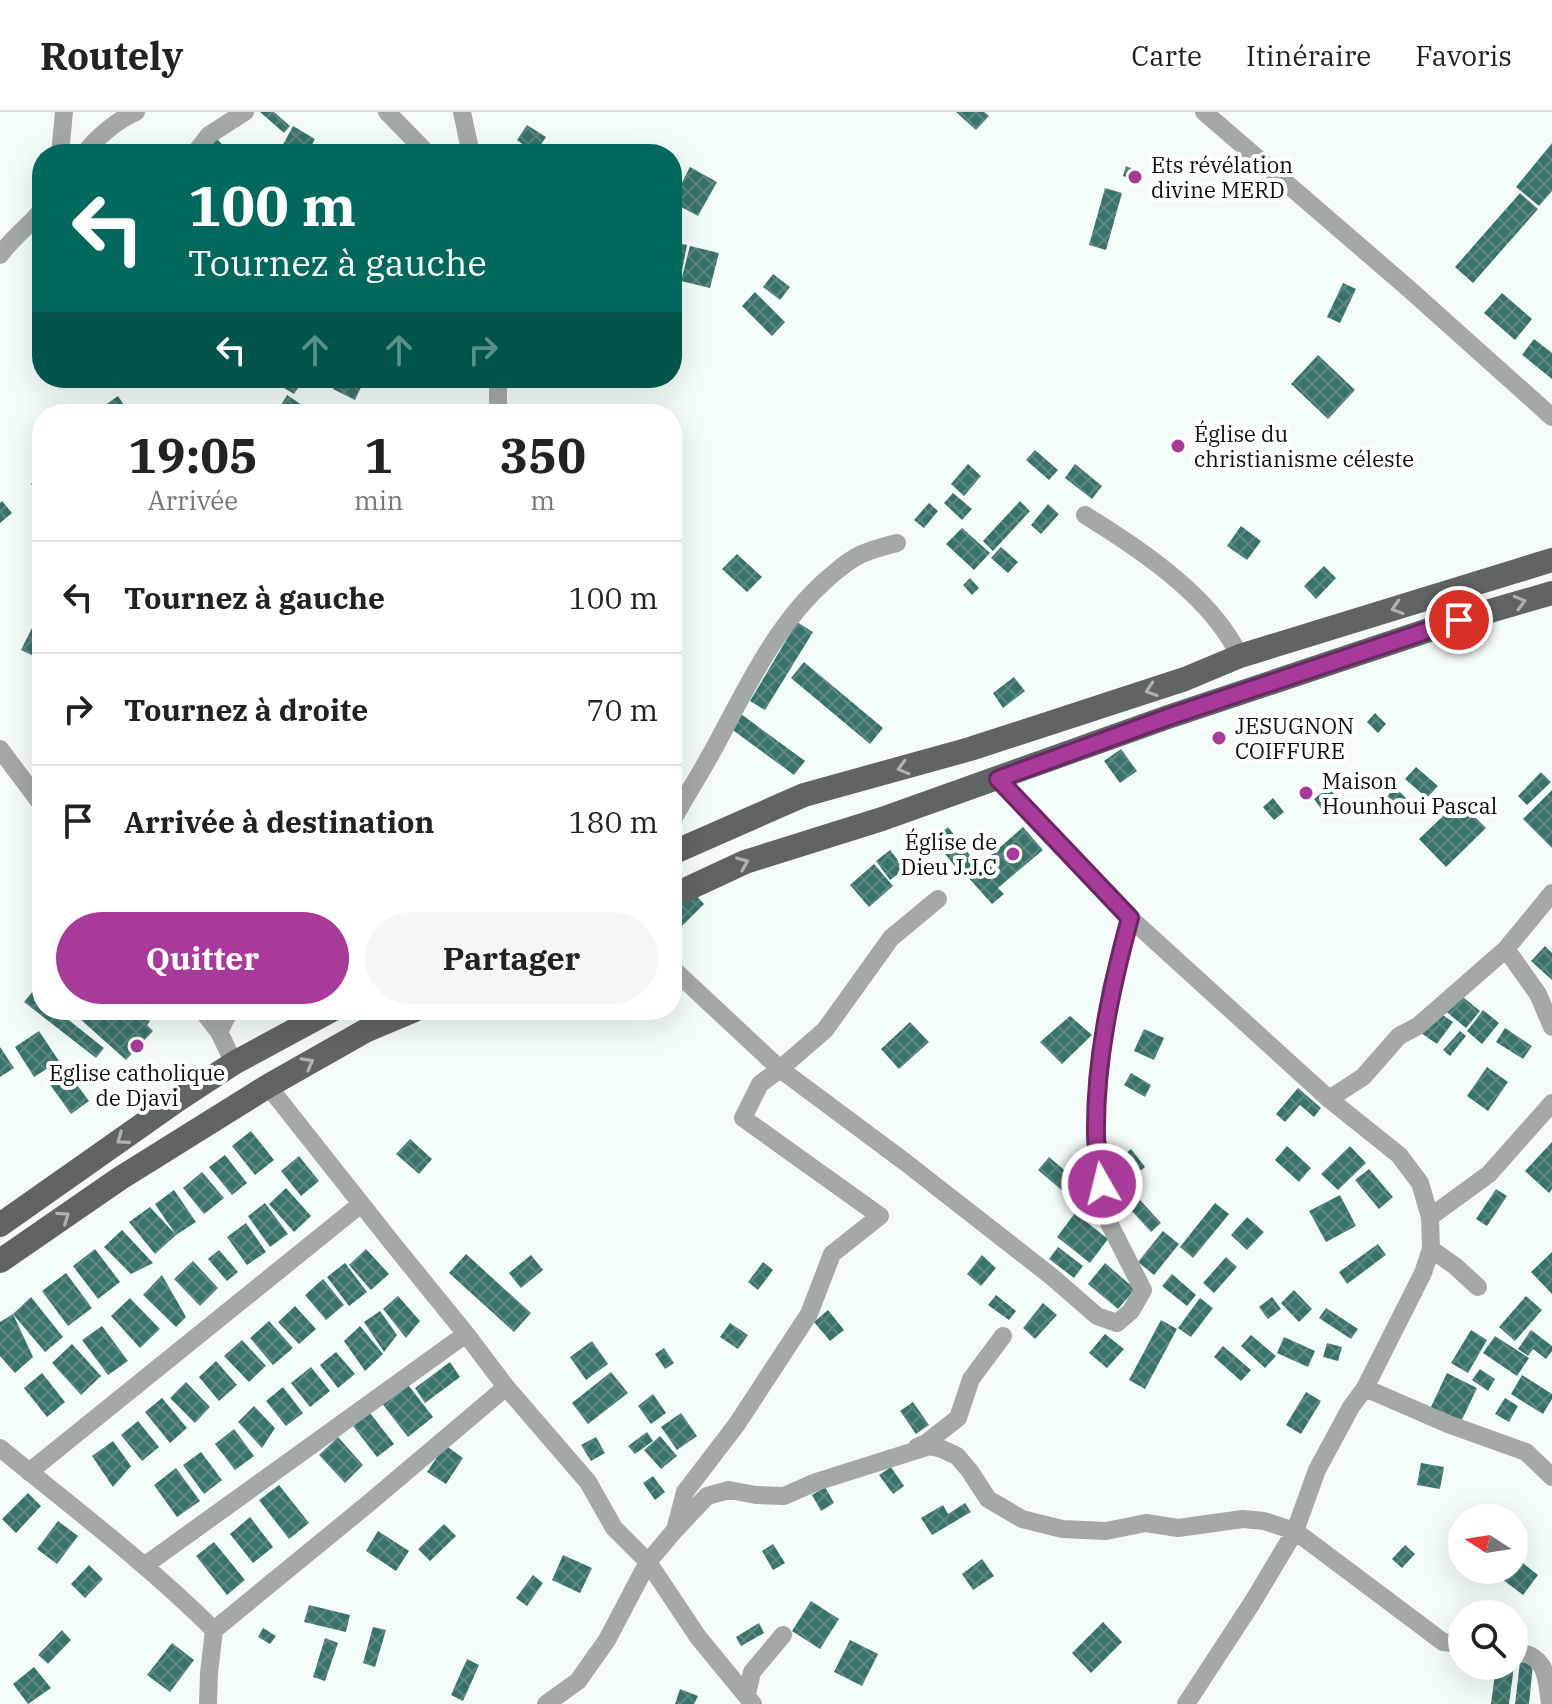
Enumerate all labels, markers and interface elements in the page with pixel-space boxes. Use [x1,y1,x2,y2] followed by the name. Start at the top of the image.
[40,31,183,80] text: Routely
[1131,37,1202,74] text: Carte
[1246,37,1371,74] text: Itinéraire
[1415,37,1512,74] text: Favoris
[1151,150,1293,204] place label: Ets révélation divine MERD
[1126,168,1144,186] marker: Ets révélation divine MERD
[188,169,356,241] text: 100 m
[56,176,160,280] icon: left
[188,239,487,286] text: Tournez à gauche
[209,328,253,372] icon: left
[293,328,337,372] icon: ahead
[377,328,421,372] icon: ahead
[461,328,505,372] icon: right
[1194,419,1414,473] place label: Église du christianisme céleste
[128,424,258,486] text: 19:05
[364,424,393,486] text: 1
[500,424,586,486] text: 350
[1169,437,1187,455] marker: Église du christianisme céleste
[148,483,238,517] text: Arrivée
[354,483,403,517] text: min
[530,483,555,517] text: m
[56,575,100,619] icon: left
[124,578,385,617] text: Tournez à gauche
[568,578,658,617] text: 100 m
[1425,586,1493,654] pin
[1513,595,1527,611] one-way arrow
[1437,598,1481,642] icon: arrive
[1391,599,1405,615] one-way arrow
[1144,681,1158,697] one-way arrow
[56,687,100,731] icon: right
[124,690,368,729] text: Tournez à droite
[586,690,658,729] text: 70 m
[1235,711,1354,765] place label: JESUGNON COIFFURE
[1210,729,1228,747] marker: JESUGNON COIFFURE
[896,758,910,775] one-way arrow
[1322,766,1497,820] place label: Maison Hounhoui Pascal
[1297,784,1315,802] marker: Maison Hounhoui Pascal
[56,799,100,843] icon: arrive
[124,802,434,841] text: Arrivée à destination
[568,802,658,841] text: 180 m
[901,827,997,881] place label: Église de Dieu J.J.C
[1004,845,1022,863] marker: Église de Dieu J.J.C
[735,856,749,873] one-way arrow
[56,912,349,1004] button: Quitter
[365,912,658,1004] button: Partager
[128,1037,146,1055] marker: Eglise catholique de Djavi
[299,1057,313,1073] one-way arrow
[49,1058,225,1112] place label: Eglise catholique de Djavi
[117,1129,131,1144] one-way arrow
[1060,1142,1144,1226] position arrow
[56,1212,70,1227] one-way arrow
[1448,1504,1528,1584] north arrow
[1448,1504,1528,1680] map controls
[1448,1600,1528,1680] button: search

